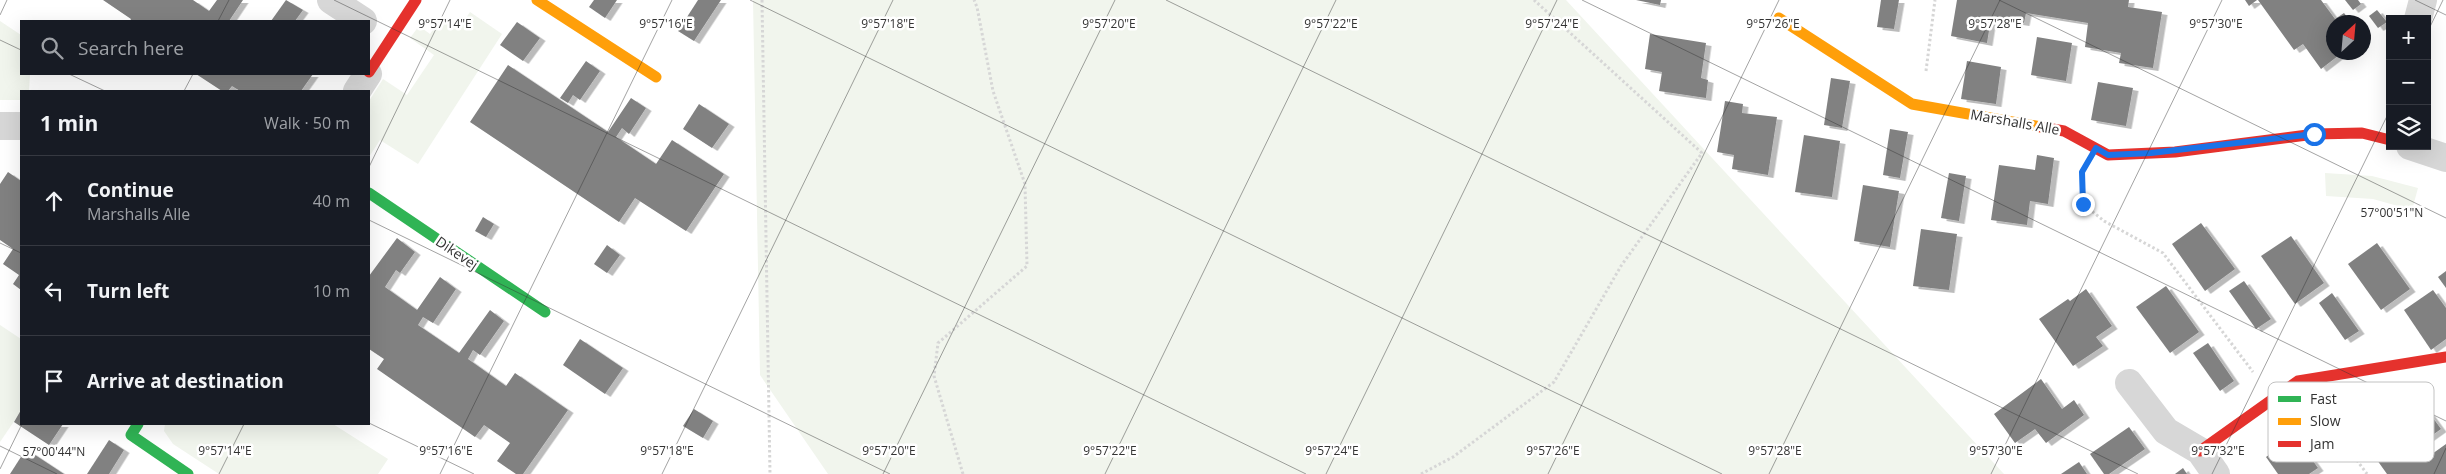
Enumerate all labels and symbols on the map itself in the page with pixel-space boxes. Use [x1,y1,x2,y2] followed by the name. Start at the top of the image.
[418,15,472,32] text: 9°57'14"E
[639,15,693,32] text: 9°57'16"E
[861,15,915,32] text: 9°57'18"E
[1082,15,1136,32] text: 9°57'20"E
[1304,15,1358,32] text: 9°57'22"E
[1525,15,1579,32] text: 9°57'24"E
[1746,15,1800,32] text: 9°57'26"E
[1968,15,2022,32] text: 9°57'28"E
[2189,15,2243,32] text: 9°57'30"E
[2326,15,2371,60] north arrow
[1969,104,2061,139] street label: Marshalls Alle
[2303,123,2326,146] route start
[2072,193,2095,216] route end
[2361,204,2423,221] text: 57°00'51"N
[432,231,482,274] street label: Dikevej
[2268,382,2434,462] legend
[2310,389,2337,408] text: Fast
[2310,411,2341,430] text: Slow
[2308,434,2335,453] text: Jam
[198,442,252,459] text: 9°57'14"E
[419,442,473,459] text: 9°57'16"E
[640,442,694,459] text: 9°57'18"E
[862,442,916,459] text: 9°57'20"E
[1083,442,1137,459] text: 9°57'22"E
[1305,442,1359,459] text: 9°57'24"E
[1526,442,1580,459] text: 9°57'26"E
[1748,442,1802,459] text: 9°57'28"E
[1969,442,2023,459] text: 9°57'30"E
[2191,442,2245,459] text: 9°57'32"E
[23,443,85,460] text: 57°00'44"N

